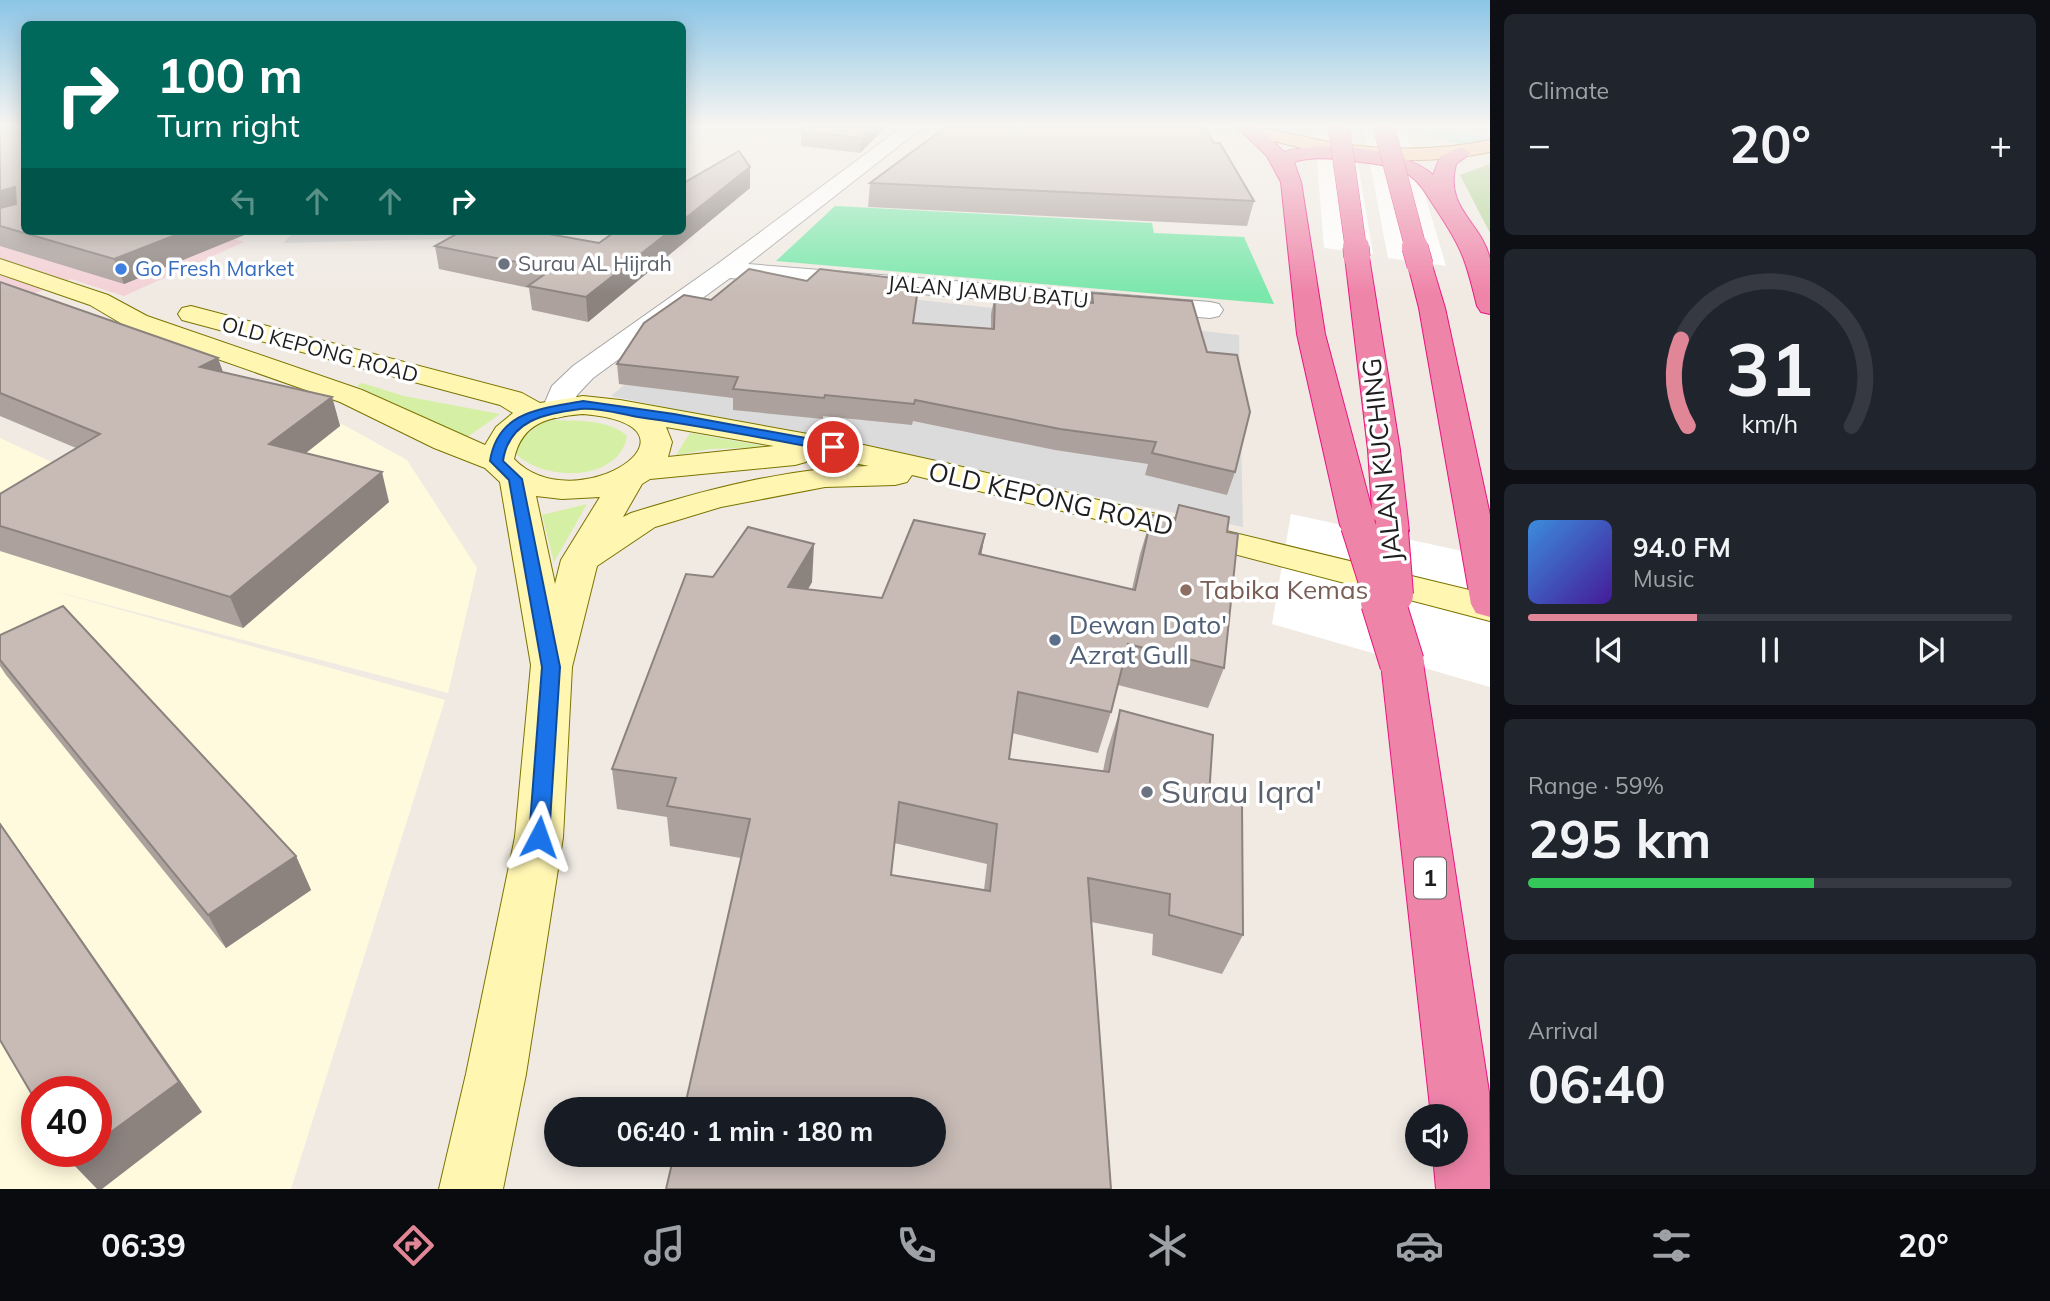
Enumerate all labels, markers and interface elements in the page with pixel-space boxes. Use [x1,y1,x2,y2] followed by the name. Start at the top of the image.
[157,44,303,105] text: 100 m
[42,49,133,140] icon: right
[1528,76,1609,105] text: Climate
[157,105,300,145] text: Turn right
[1729,111,1811,176] text: 20°
[1528,120,1551,168] text: −
[1989,120,2012,168] text: +
[225,182,263,220] icon: left
[298,182,336,220] icon: ahead
[371,182,409,220] icon: ahead
[444,182,482,220] icon: right
[518,250,672,276] place label: Surau AL Hijrah
[135,255,294,281] place label: Go Fresh Market
[496,256,512,272] marker: Surau AL Hijrah
[113,261,129,277] marker: Go Fresh Market
[887,269,1090,313] street label: JALAN JAMBU BATU
[219,310,421,388] street label: OLD KEPONG ROAD
[1726,323,1814,414] text: 31
[1354,357,1409,564] street label: JALAN KUCHING
[1742,407,1798,438] text: km/h
[803,417,863,477] pin
[814,428,852,466] icon: arrive
[925,454,1177,543] street label: OLD KEPONG ROAD
[1633,531,1731,564] text: 94.0 FM
[1633,564,1694,593] text: Music
[1200,573,1368,606] place label: Tabika Kemas
[1178,582,1194,598] marker: Tabika Kemas
[1069,608,1227,671] place label: Dewan Dato' Azrat Gull
[1590,631,1628,669] icon: previous
[1751,631,1789,669] icon: pause
[1912,631,1950,669] icon: next
[1047,632,1063,648] marker: Dewan Dato' Azrat Gull
[1161,771,1322,811] place label: Surau Iqra'
[1528,771,1664,800] text: Range · 59%
[1139,784,1155,800] marker: Surau Iqra'
[502,800,576,874] position arrow
[1528,806,1711,871] text: 295 km
[1414,858,1446,898] road number: 1
[1528,1016,1598,1045] text: Arrival
[1528,1051,1666,1116] text: 06:40
[21,1076,112,1167] speed limit sign: 40
[1405,1104,1468,1167] map controls
[1405,1104,1468,1167] button: sound
[617,1115,873,1148] text: 06:40 · 1 min · 180 m
[389,1221,438,1270] icon: directions
[640,1221,689,1270] icon: music
[892,1221,941,1270] icon: phone
[1143,1221,1192,1270] icon: climate
[1395,1221,1444,1270] icon: car
[1647,1221,1696,1270] icon: filters
[101,1225,186,1265] text: 06:39
[1898,1225,1949,1265] text: 20°

